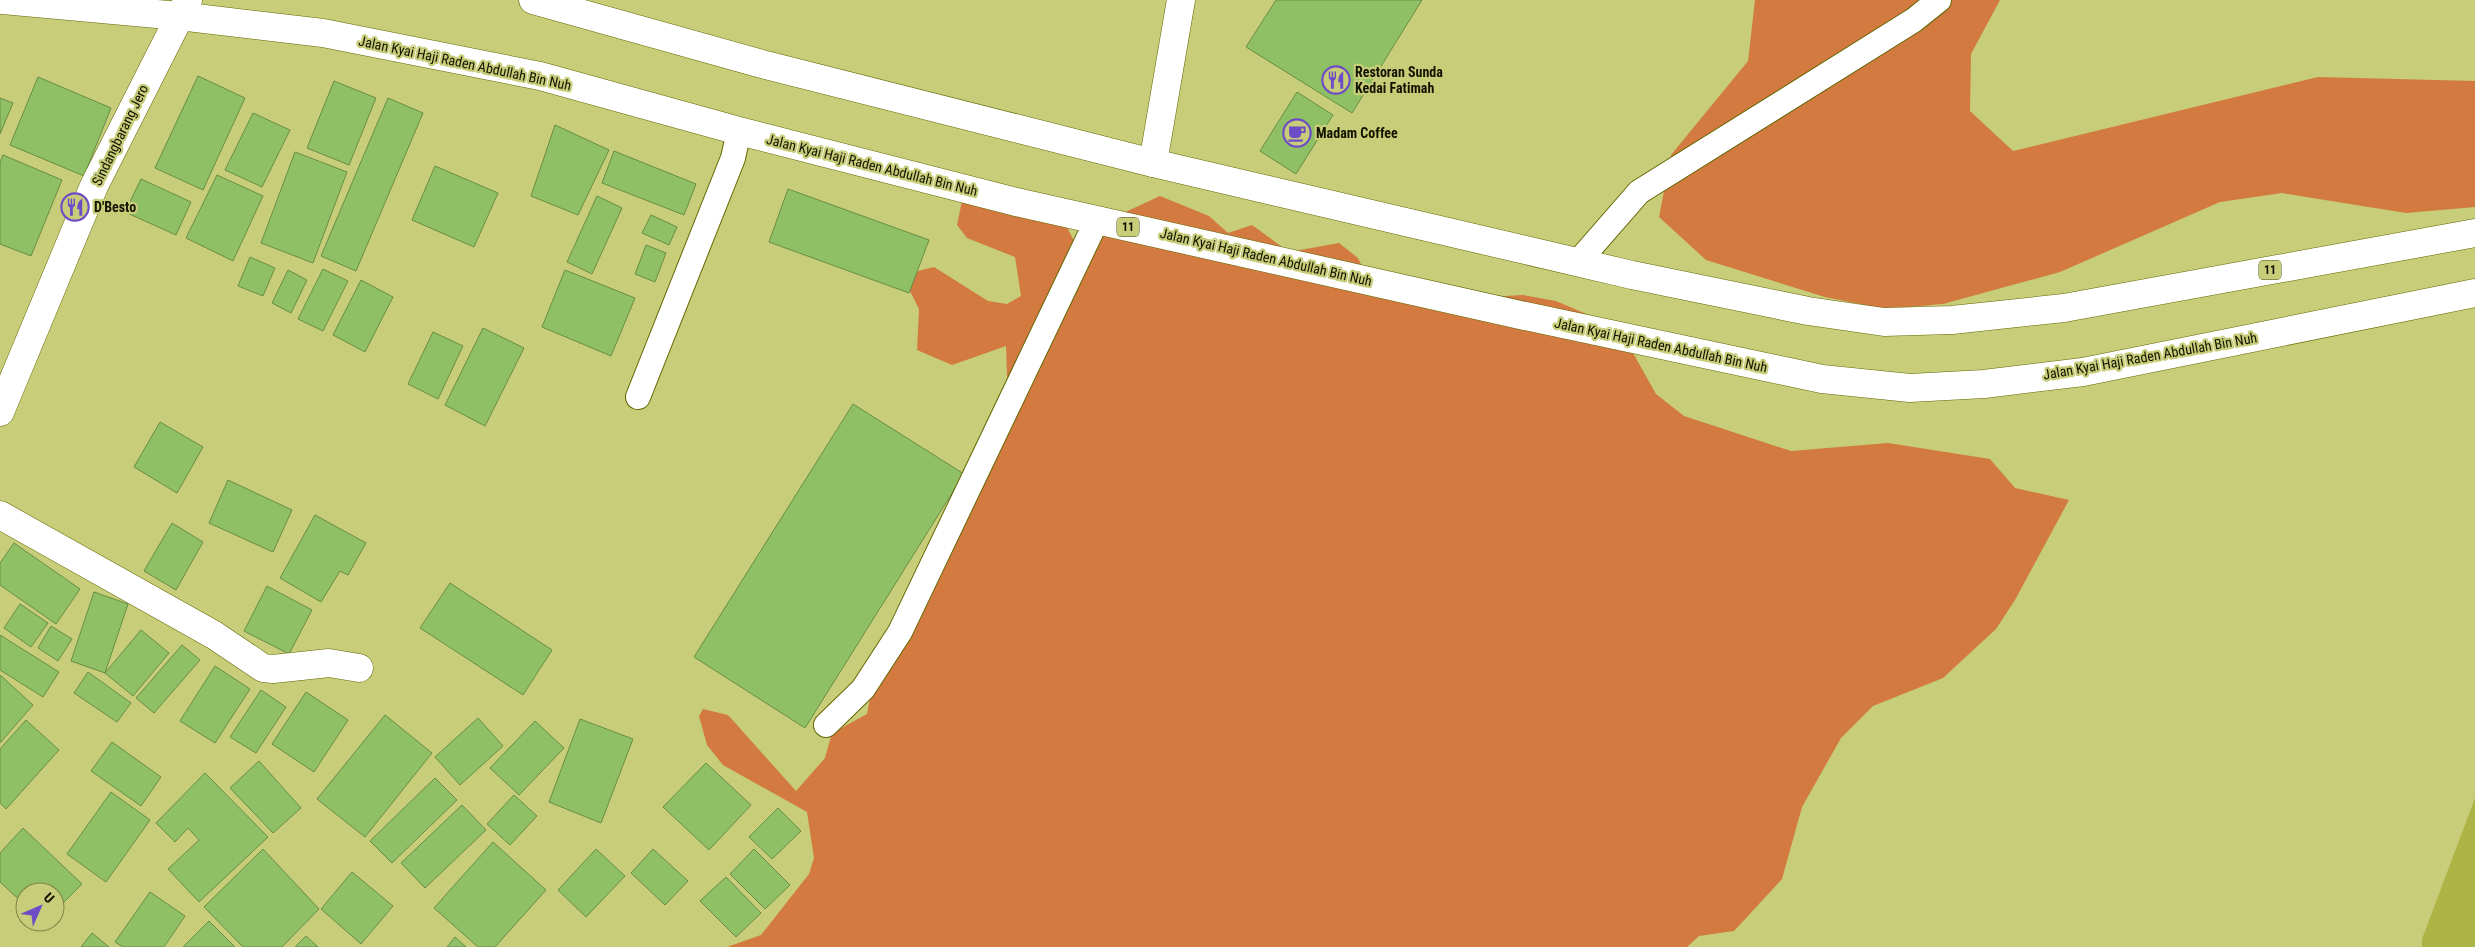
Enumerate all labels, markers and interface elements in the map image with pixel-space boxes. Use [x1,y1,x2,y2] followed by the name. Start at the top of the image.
[357,33,573,93] street label: Jalan Kyai Haji Raden Abdullah Bin Nuh
[1355,64,1443,96] place label: Restoran Sunda Kedai Fatimah
[1321,65,1351,95] restaurant icon: Restoran Sunda Kedai Fatimah
[89,82,151,188] street label: Sindangbarang Jero
[1282,118,1312,148] cafe icon: Madam Coffee
[1316,125,1398,141] place label: Madam Coffee
[765,131,979,199] street label: Jalan Kyai Haji Raden Abdullah Bin Nuh
[60,192,90,222] restaurant icon: D'Besto
[94,199,136,215] place label: D'Besto
[1117,218,1139,236] road number: 11
[1158,225,1374,289] street label: Jalan Kyai Haji Raden Abdullah Bin Nuh
[2259,260,2281,280] road number: 11
[1553,315,1769,375] street label: Jalan Kyai Haji Raden Abdullah Bin Nuh
[2042,329,2258,383] street label: Jalan Kyai Haji Raden Abdullah Bin Nuh
[15,882,65,932] north arrow
[41,889,58,906] text: U

